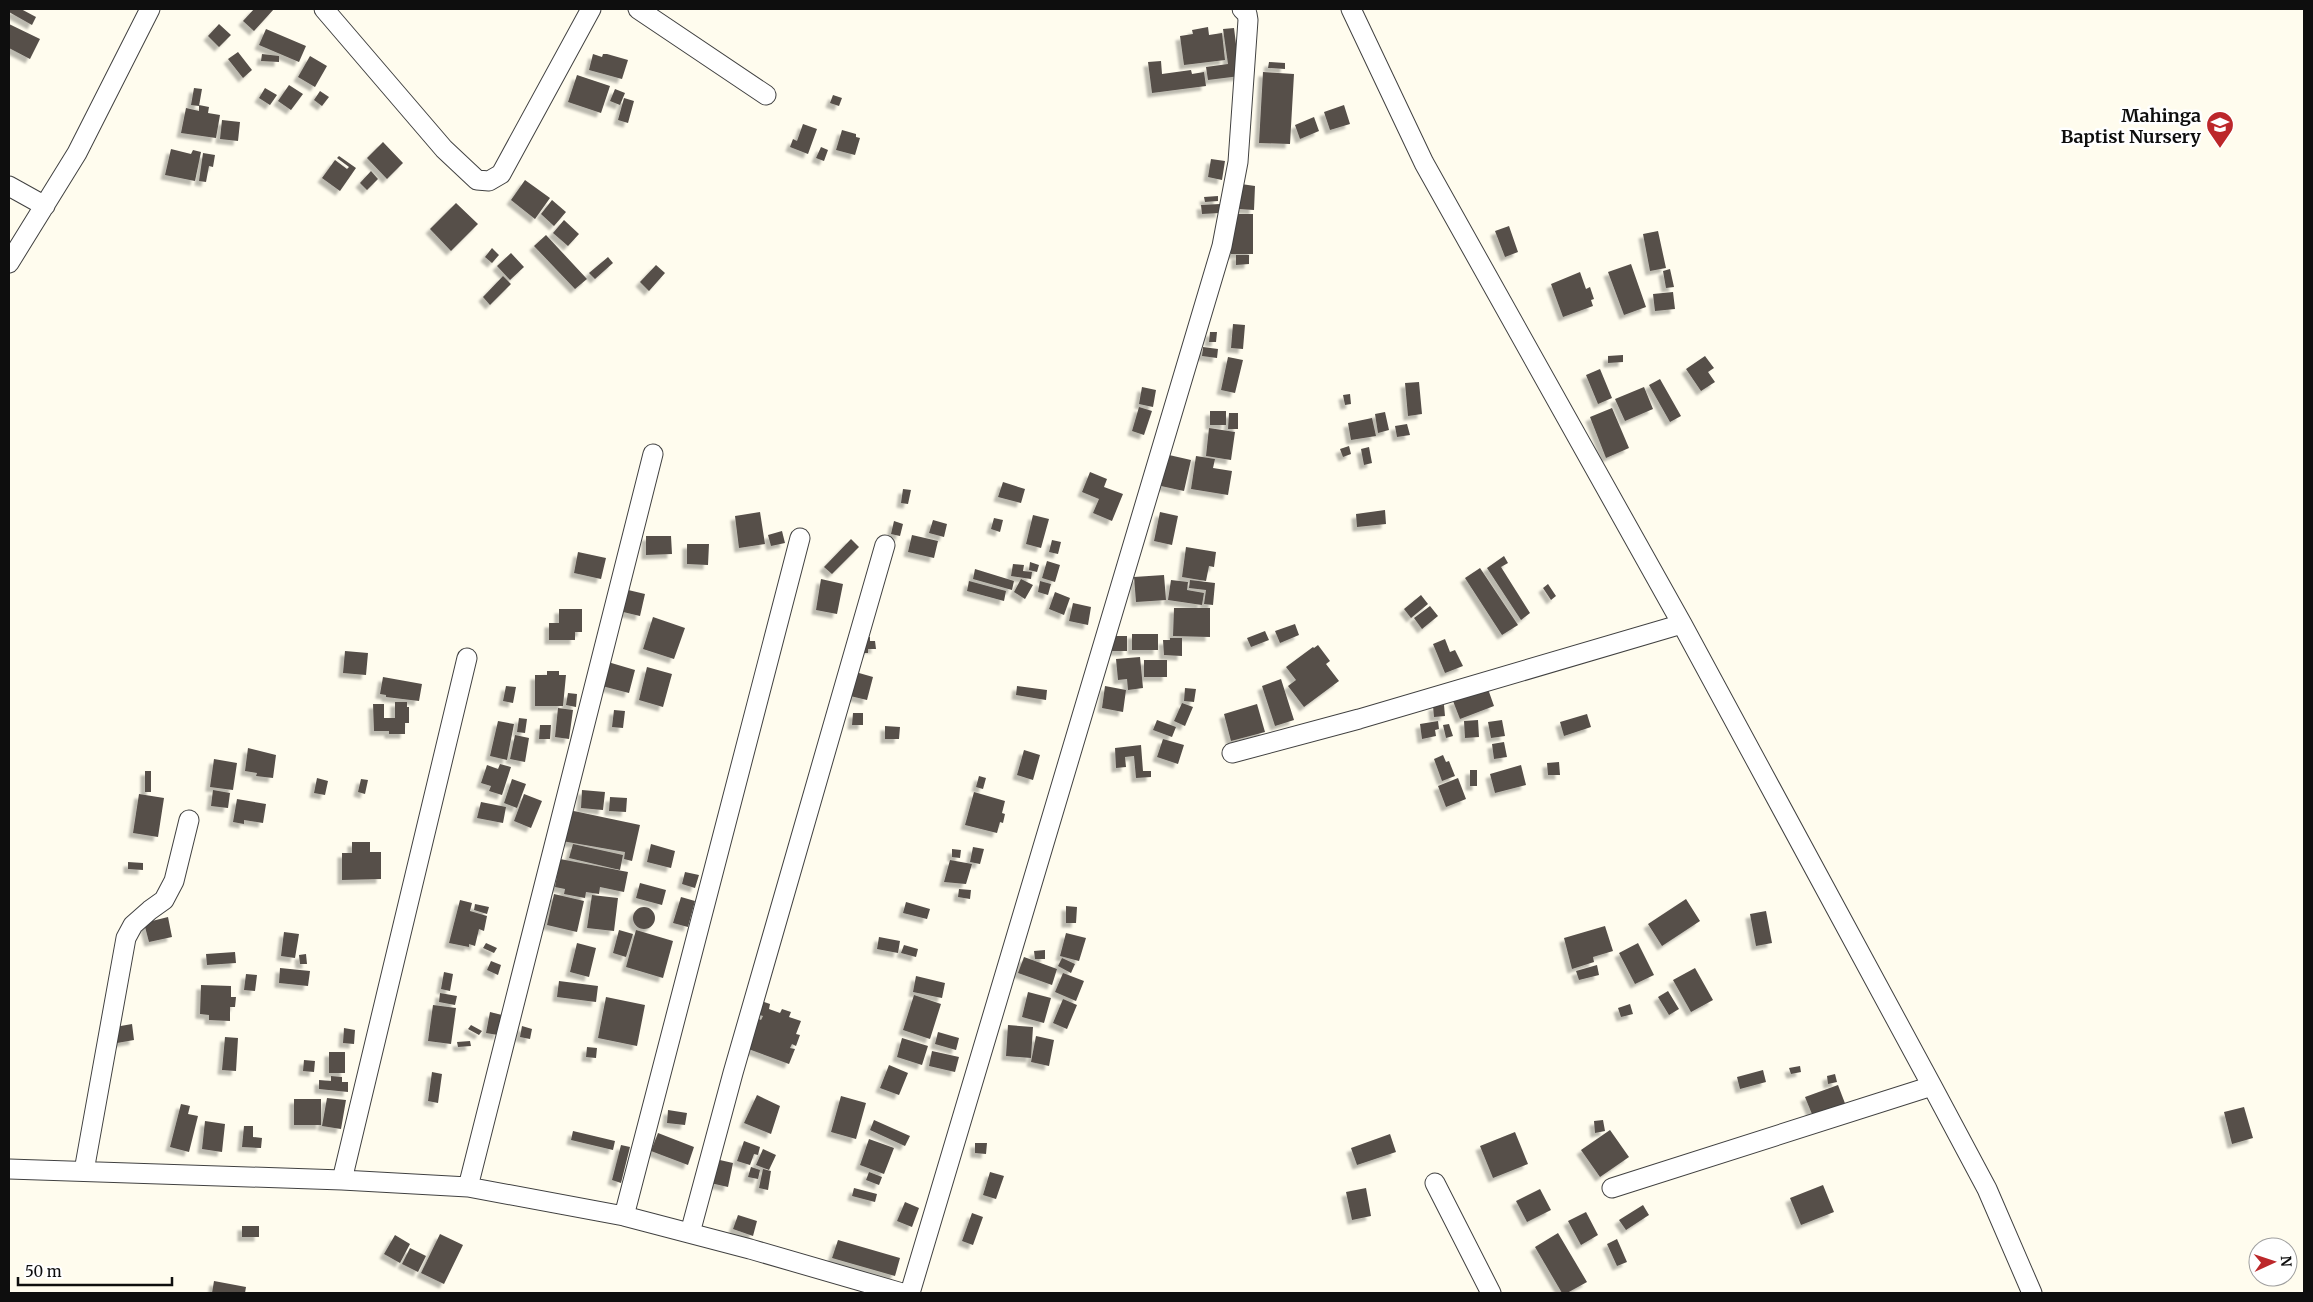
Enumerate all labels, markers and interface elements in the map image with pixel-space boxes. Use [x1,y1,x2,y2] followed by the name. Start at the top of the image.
[2061,104,2201,148] place label: Mahinga Baptist Nursery
[2205,110,2235,149] school or university icon: Mahinga Baptist Nursery
[2248,1237,2298,1287] north arrow
[18,1254,171,1286] scale bar
[2277,1255,2295,1267] text: N
[25,1262,62,1281] text: 50 m

